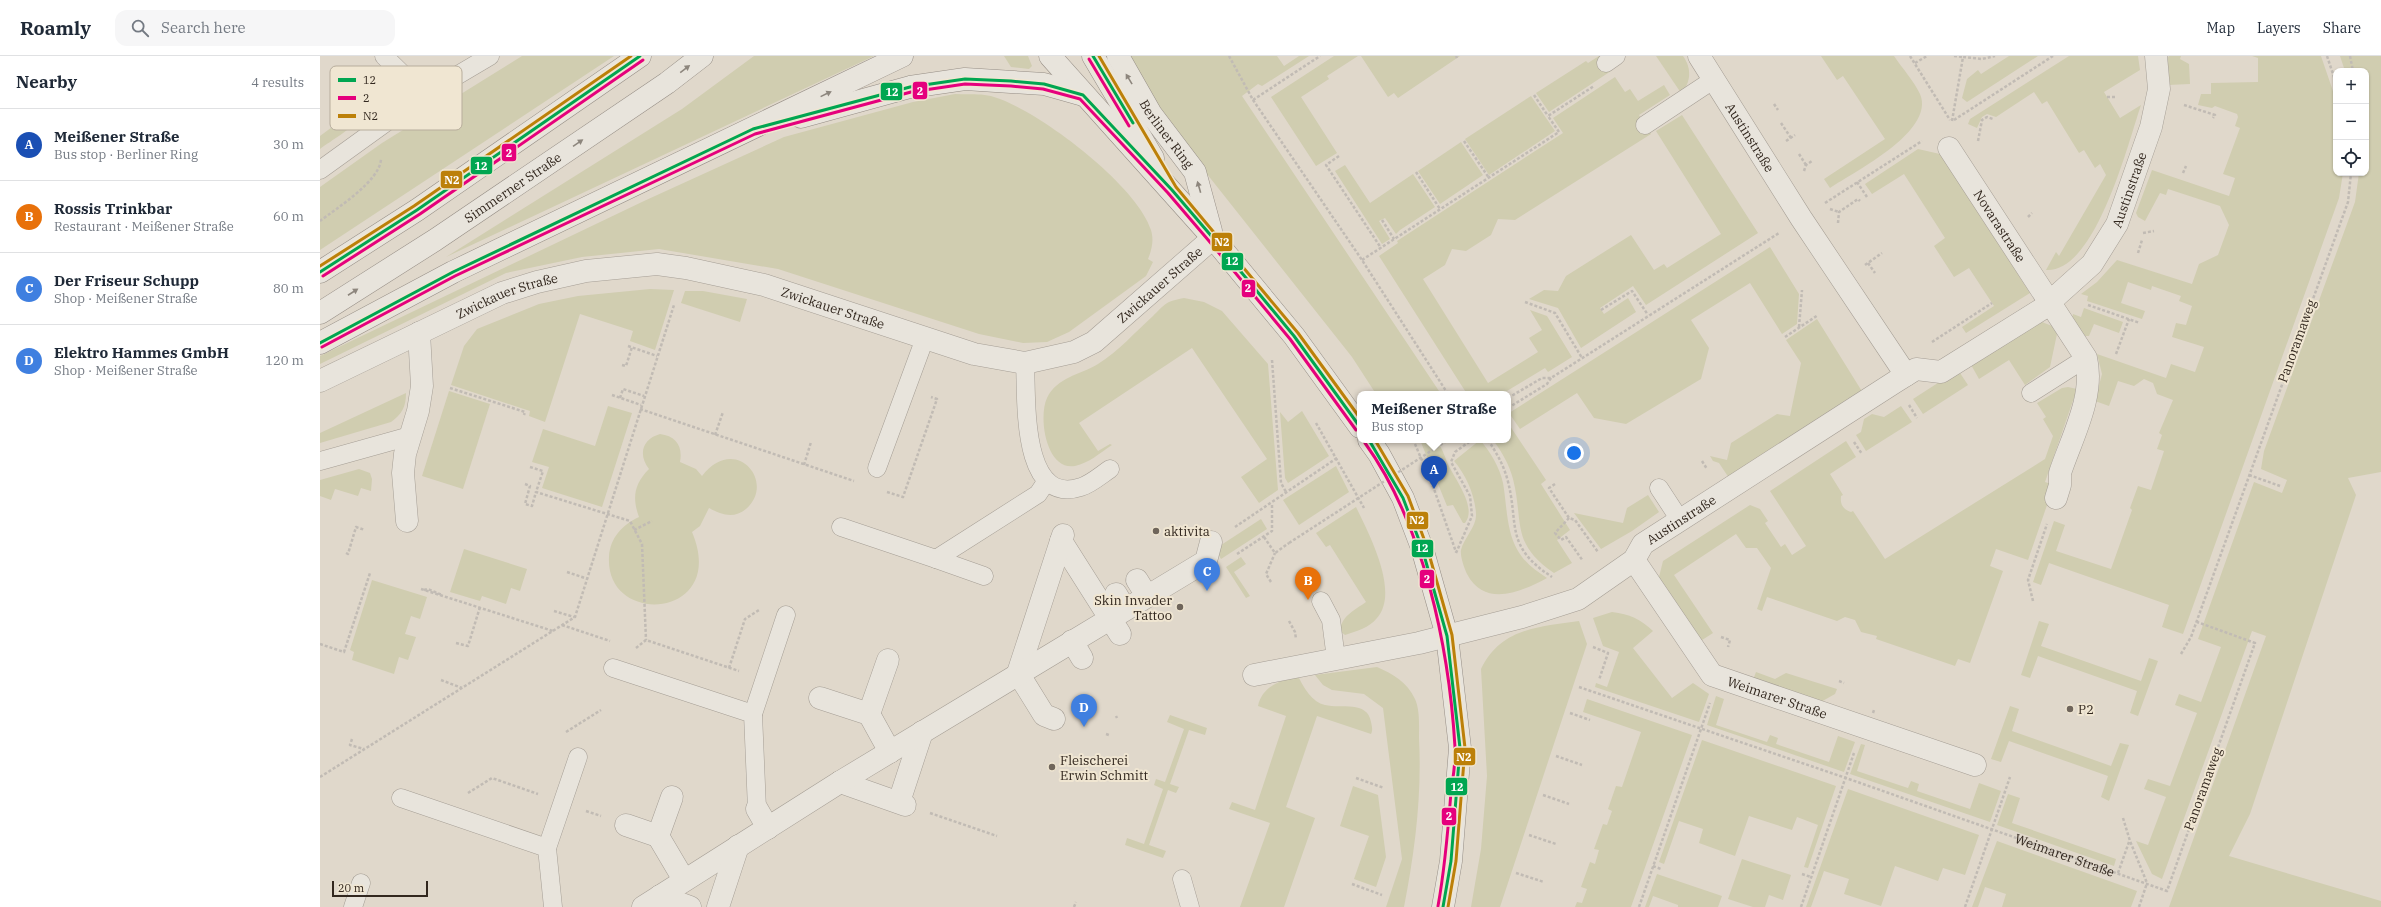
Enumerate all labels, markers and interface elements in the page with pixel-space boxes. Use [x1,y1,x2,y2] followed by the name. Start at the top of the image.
[115,10,395,46] search box
[20,16,91,40] text: Roamly
[129,17,151,39] icon: search
[161,18,246,37] text: Search here
[2207,19,2235,37] text: Map
[2257,19,2301,37] text: Layers
[2323,19,2361,37] text: Share
[679,65,690,74] one-way arrow
[330,66,462,130] legend
[2333,68,2369,176] map controls
[2333,68,2369,104] button: +
[16,71,77,93] text: Nearby
[363,73,376,87] text: 12
[1126,73,1133,85] one-way arrow
[251,74,304,91] text: 4 results
[912,81,928,100] line badge: 2
[880,82,903,101] line badge: 12
[917,84,923,98] text: 2
[885,85,899,99] text: 12
[363,91,370,105] text: 2
[820,91,831,97] one-way arrow
[1136,96,1198,172] street label: Berliner Ring
[1722,99,1778,175] street label: Austinstraße
[2333,104,2369,140] button: −
[363,109,378,123] text: N2
[54,127,180,146] text: Meißener Straße
[24,136,34,153] text: A
[273,136,304,153] text: 30 m
[573,139,583,147] one-way arrow
[2333,140,2369,176] button: locate
[501,143,517,162] line badge: 2
[54,146,198,163] text: Bus stop · Berliner Ring
[506,146,512,160] text: 2
[461,148,565,226] street label: Simmerner Straße
[2108,150,2150,230] street label: Austinstraße
[470,156,493,175] line badge: 12
[474,159,488,173] text: 12
[440,170,463,189] line badge: N2
[444,173,460,187] text: N2
[1196,181,1202,193] one-way arrow
[1970,186,2030,265] street label: Novarastraße
[54,199,172,218] text: Rossis Trinkbar
[24,208,34,225] text: B
[273,208,304,225] text: 60 m
[54,218,234,235] text: Restaurant · Meißener Straße
[1211,232,1233,252] line badge: N2
[1214,235,1230,249] text: N2
[1113,243,1206,327] street label: Zwickauer Straße
[1221,252,1244,271] line badge: 12
[1225,254,1239,268] text: 12
[453,269,559,322] street label: Zwickauer Straße
[54,271,199,290] text: Der Friseur Schupp
[1241,279,1256,298] line badge: 2
[25,280,33,297] text: C
[273,280,304,297] text: 80 m
[1245,281,1251,295] text: 2
[779,283,887,333] street label: Zwickauer Straße
[347,289,359,296] one-way arrow
[54,290,198,307] text: Shop · Meißener Straße
[2274,297,2320,385] street label: Panoramaweg
[54,343,229,362] text: Elektro Hammes GmbH
[24,352,34,369] text: D
[265,352,304,369] text: 120 m
[54,362,198,379] text: Shop · Meißener Straße
[1357,391,1511,443] popup
[1371,399,1497,418] text: Meißener Straße
[1371,418,1423,435] text: Bus stop
[1564,443,1584,463] your location
[1421,456,1447,489] pin: A
[1643,491,1719,548] street label: Austinstraße
[1406,511,1429,530] line badge: N2
[1409,513,1425,527] text: N2
[1164,523,1210,540] place label: aktivita
[1151,526,1161,536] marker: aktivita
[1411,539,1434,558] line badge: 12
[1415,541,1429,555] text: 12
[1194,558,1220,591] pin: C
[1295,567,1321,600] pin: B
[1419,569,1435,589] line badge: 2
[1424,572,1430,586] text: 2
[1094,592,1172,624] place label: Skin Invader Tattoo
[1175,602,1185,612] marker: Skin Invader Tattoo
[1725,672,1830,722] street label: Weimarer Straße
[1071,694,1097,727] pin: D
[2078,701,2094,718] place label: P2
[2065,704,2075,714] marker: P2
[2180,745,2226,833] street label: Panoramaweg
[1453,747,1476,766] line badge: N2
[1456,750,1472,764] text: N2
[1060,752,1148,784] place label: Fleischerei Erwin Schmitt
[1047,762,1057,772] marker: Fleischerei Erwin Schmitt
[1445,777,1468,796] line badge: 12
[1450,780,1464,794] text: 12
[1441,807,1457,826] line badge: 2
[1446,809,1452,823] text: 2
[2013,830,2117,880] street label: Weimarer Straße
[332,879,428,898] scale bar
[338,881,364,895] text: 20 m

